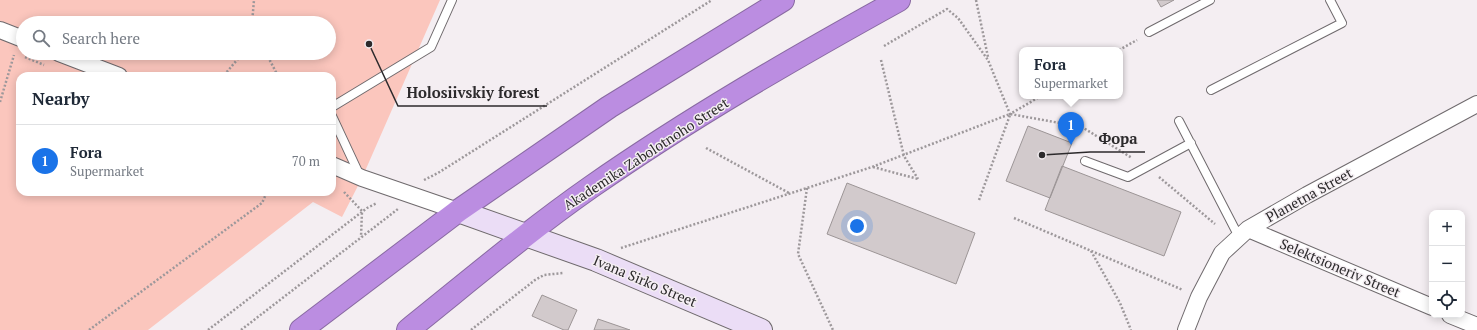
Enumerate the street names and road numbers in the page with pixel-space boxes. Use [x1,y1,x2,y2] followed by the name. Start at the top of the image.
[559,93,733,214] street label: Akademika Zabolotnoho Street
[1262,163,1356,226] street label: Planetna Street
[1277,234,1404,302] street label: Selektsioneriv Street
[591,250,701,311] street label: Ivana Sirko Street

